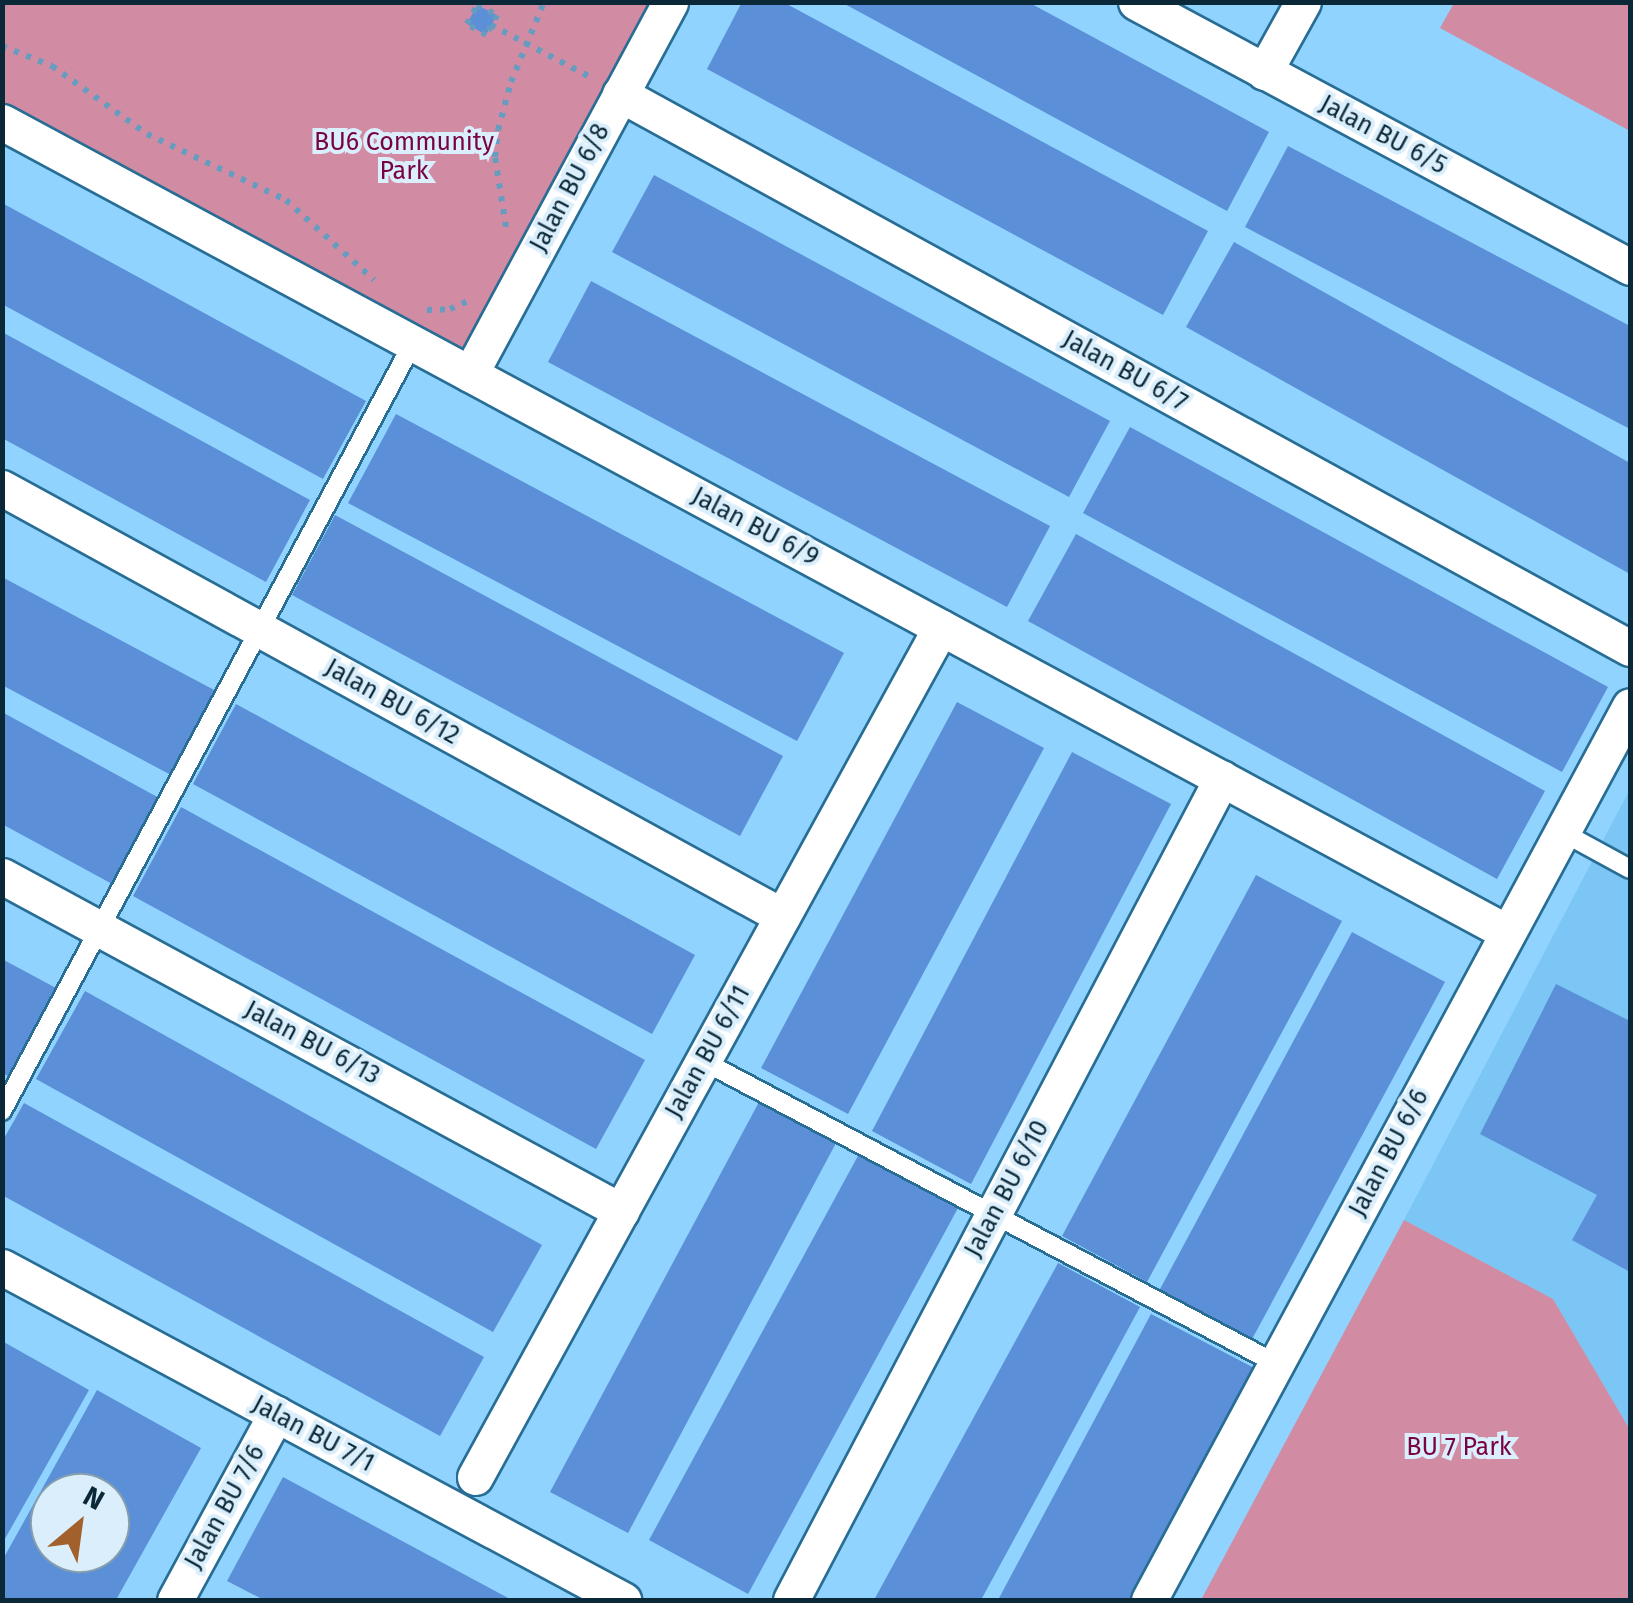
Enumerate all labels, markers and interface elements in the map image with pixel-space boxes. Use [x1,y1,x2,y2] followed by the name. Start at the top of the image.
[1314,89,1452,181] street label: Jalan BU 6/5
[524,119,616,257] street label: Jalan BU 6/8
[314,128,494,187] park label: BU6 Community Park
[1057,324,1193,418] street label: Jalan BU 6/7
[686,481,824,573] street label: Jalan BU 6/9
[320,653,464,751] street label: Jalan BU 6/12
[659,980,757,1124] street label: Jalan BU 6/11
[239,995,385,1091] street label: Jalan BU 6/13
[1343,1084,1435,1222] street label: Jalan BU 6/6
[958,1116,1056,1262] street label: Jalan BU 6/10
[247,1389,379,1479] street label: Jalan BU 7/1
[1406,1432,1512,1462] park label: BU 7 Park
[179,1440,271,1574] street label: Jalan BU 7/6
[30,1473,130,1573] north arrow
[78,1479,110,1517] text: N

